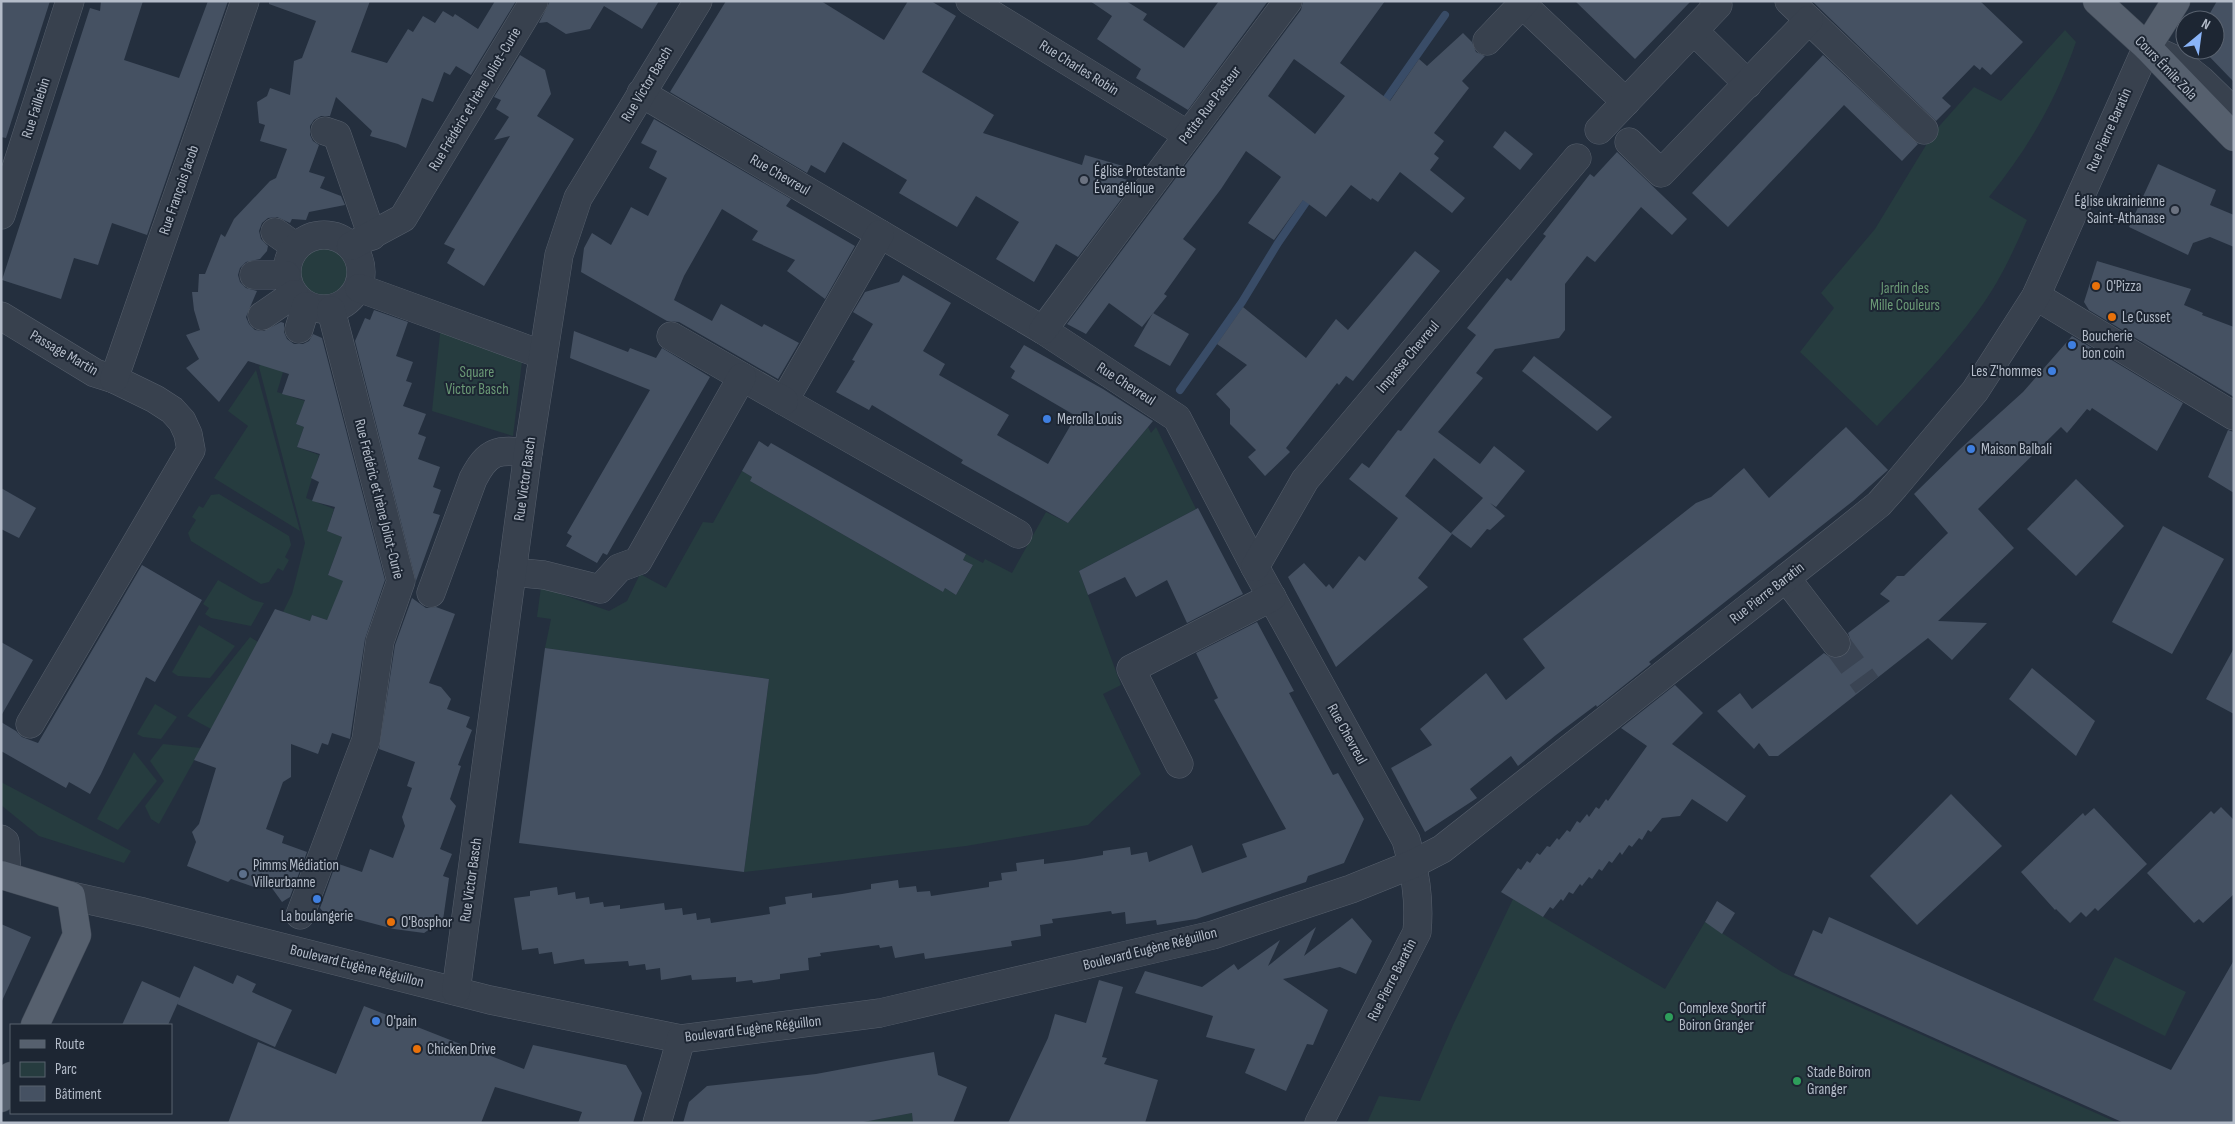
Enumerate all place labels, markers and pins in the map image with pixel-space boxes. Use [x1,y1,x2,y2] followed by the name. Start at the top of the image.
[1094,162,1186,198] place label: Église Protestante Évangélique
[1078,174,1090,186] marker: Église Protestante Évangélique
[2074,192,2165,228] place label: Église ukrainienne Saint-Athanase
[2169,204,2181,216] marker: Église ukrainienne Saint-Athanase
[2106,277,2142,296] place label: O'Pizza
[2090,280,2102,292] marker: O'Pizza
[2122,308,2171,327] place label: Le Cusset
[2106,311,2118,323] marker: Le Cusset
[2082,327,2133,363] place label: Boucherie bon coin
[2066,339,2078,351] marker: Boucherie bon coin
[1971,362,2042,381] place label: Les Z'hommes
[2046,365,2058,377] marker: Les Z'hommes
[1057,410,1122,429] place label: Merolla Louis
[1041,413,1053,425] marker: Merolla Louis
[1981,440,2052,459] place label: Maison Balbali
[1965,443,1977,455] marker: Maison Balbali
[253,856,339,892] place label: Pimms Médiation Villeurbanne
[237,868,249,880] marker: Pimms Médiation Villeurbanne
[311,893,323,905] marker: La boulangerie
[281,907,353,926] place label: La boulangerie
[401,913,453,932] place label: O'Bosphor
[385,916,397,928] marker: O'Bosphor
[1679,999,1766,1035] place label: Complexe Sportif Boiron Granger
[1663,1011,1675,1023] marker: Complexe Sportif Boiron Granger
[386,1012,417,1031] place label: O'pain
[370,1015,382,1027] marker: O'pain
[427,1040,496,1059] place label: Chicken Drive
[411,1043,423,1055] marker: Chicken Drive
[1807,1063,1871,1099] place label: Stade Boiron Granger
[1791,1075,1803,1087] marker: Stade Boiron Granger

